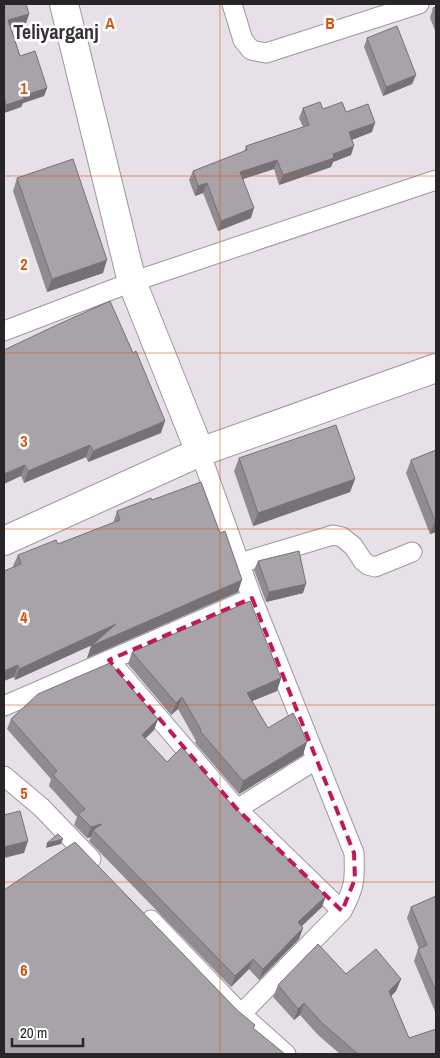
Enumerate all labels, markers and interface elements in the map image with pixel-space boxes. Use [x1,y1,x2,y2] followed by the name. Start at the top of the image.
[105,12,115,34] text: A
[325,12,335,34] text: B
[13,18,99,45] district label: Teliyarganj
[20,77,28,99] text: 1
[20,253,28,275] text: 2
[20,430,28,452] text: 3
[20,606,28,628] text: 4
[20,782,28,804] text: 5
[20,959,28,981] text: 6
[12,1016,84,1048] scale bar
[20,1022,47,1043] text: 20 m

